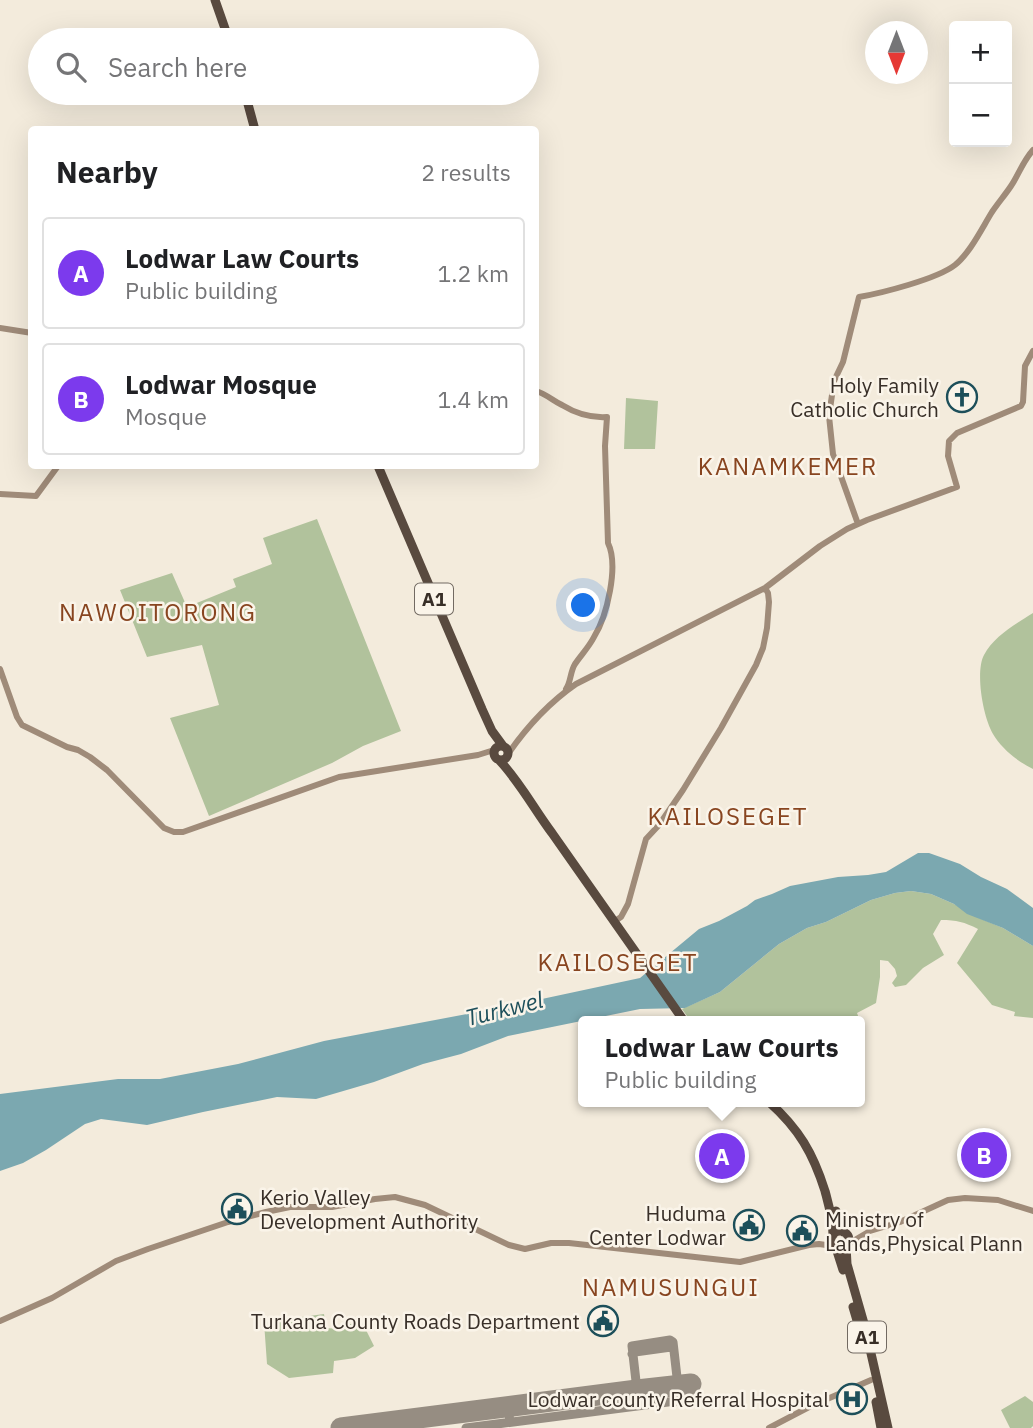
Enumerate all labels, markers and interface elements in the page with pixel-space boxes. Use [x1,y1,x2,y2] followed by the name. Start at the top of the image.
[865,21,928,84] north arrow
[949,21,1012,147] map controls
[949,21,1012,84] button: +
[28,28,539,105] search box
[52,48,90,86] icon: search
[108,50,247,84] text: Search here
[949,84,1012,147] button: −
[56,152,158,191] text: Nearby
[421,157,511,187] text: 2 results
[125,241,359,275] text: Lodwar Law Courts
[73,258,89,288] text: A
[438,258,509,288] text: 1.2 km
[125,275,277,305] text: Public building
[125,367,317,401] text: Lodwar Mosque
[790,371,940,423] place label: Holy Family Catholic Church
[945,380,979,414] church icon: Holy Family Catholic Church
[73,384,89,414] text: B
[438,384,509,414] text: 1.4 km
[125,401,207,431] text: Mosque
[698,450,878,482] district label: KANAMKEMER
[415,584,453,614] road number: A1
[566,588,600,622] your location
[59,596,257,628] district label: NAWOITORONG
[648,800,808,832] district label: KAILOSEGET
[538,946,698,978] district label: KAILOSEGET
[462,984,547,1032] water label: Turkwel
[578,1016,865,1107] popup
[604,1030,839,1064] text: Lodwar Law Courts
[604,1064,756,1094] text: Public building
[961,1129,1007,1181] pin: B
[699,1130,745,1182] pin: A
[260,1183,479,1235] place label: Kerio Valley Development Authority
[220,1192,254,1226] public building icon: Kerio Valley Development Authority
[589,1199,726,1251] place label: Huduma Center Lodwar
[825,1205,1023,1257] place label: Ministry of Lands,Physical Plann
[732,1208,766,1242] public building icon: Huduma Center Lodwar
[785,1214,819,1248] public building icon: Ministry of Lands,Physical Plann
[582,1271,760,1303] district label: NAMUSUNGUI
[586,1304,620,1338] public building icon: Turkana County Roads Department
[251,1307,580,1335] place label: Turkana County Roads Department
[848,1322,886,1352] road number: A1
[835,1382,869,1416] hospital icon: Lodwar county Referral Hospital
[527,1385,829,1413] place label: Lodwar county Referral Hospital

